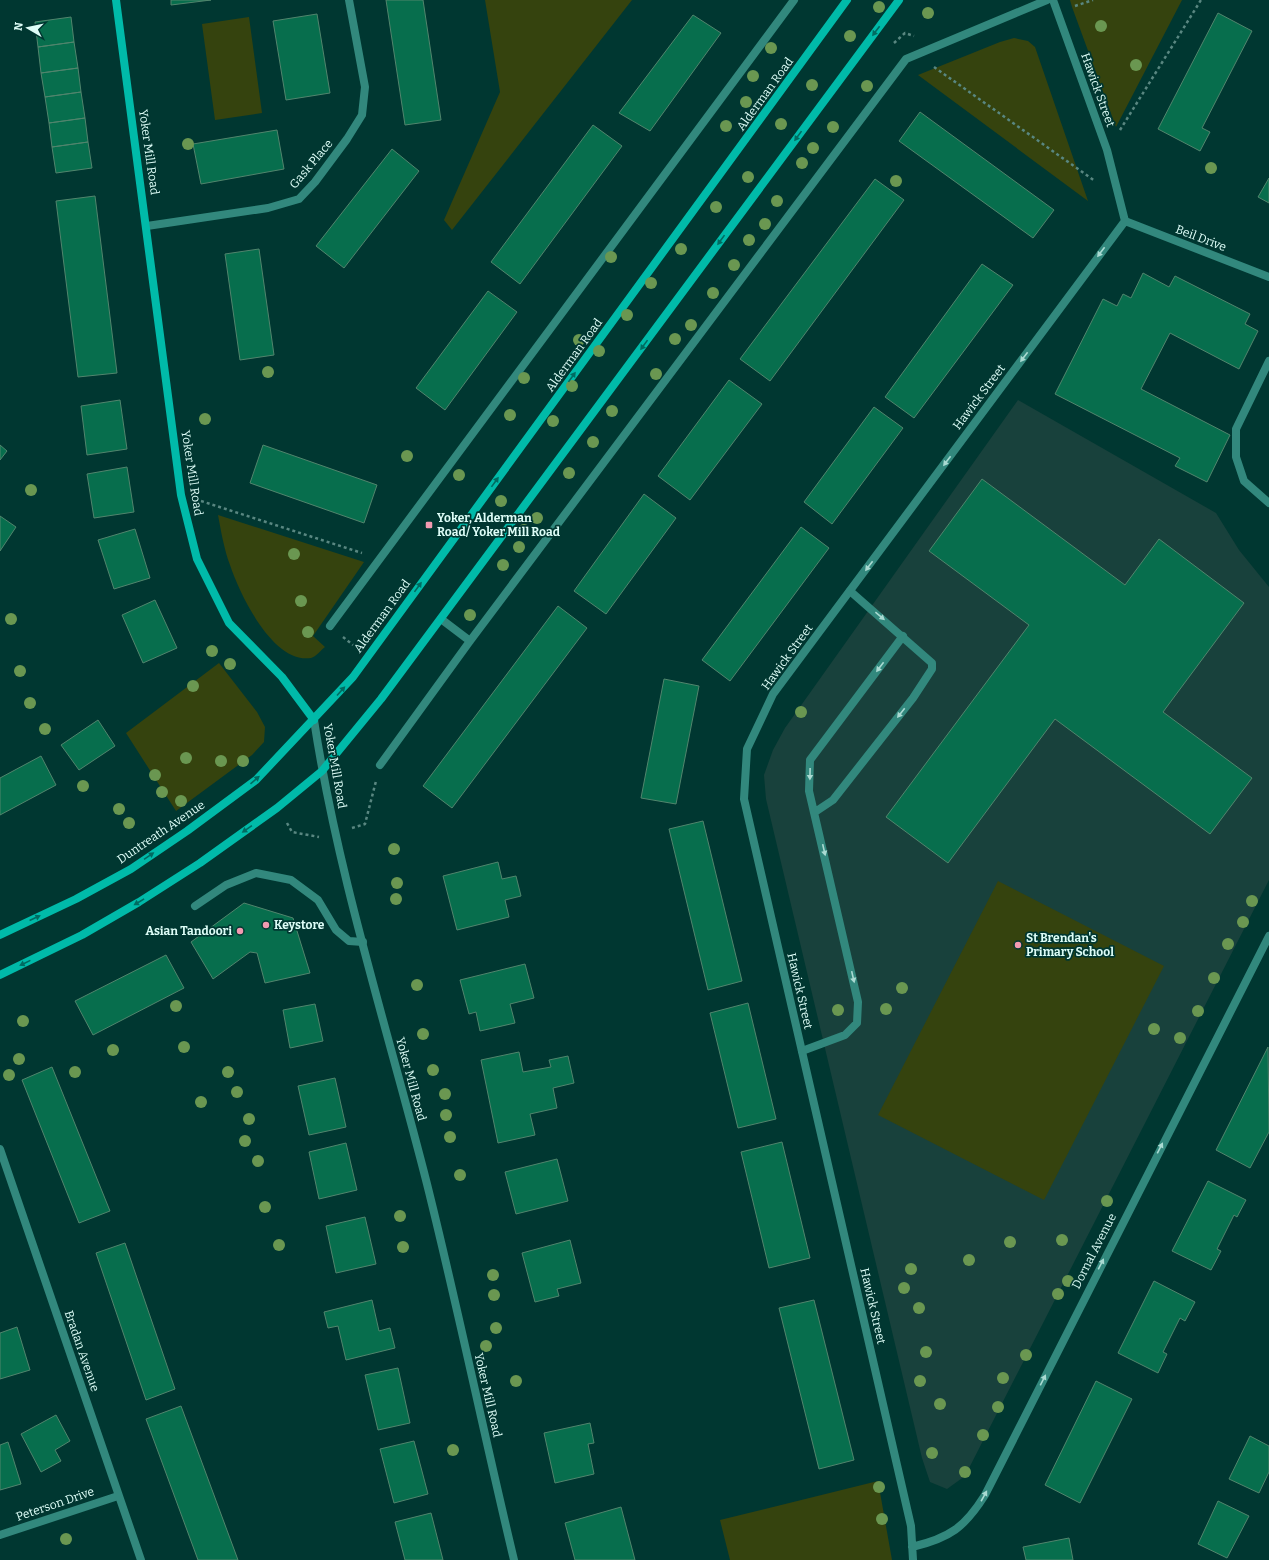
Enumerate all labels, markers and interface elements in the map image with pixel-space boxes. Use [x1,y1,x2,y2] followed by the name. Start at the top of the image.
[8,8,48,48] north arrow
[12,21,26,32] text: N
[872,26,880,36] one-way arrow
[1078,51,1118,130] street label: Hawick Street
[734,55,796,133] street label: Alderman Road
[136,108,162,196] street label: Yoker Mill Road
[794,130,803,141] one-way arrow
[286,137,336,191] street label: Gask Place
[1174,222,1228,254] street label: Beil Drive
[717,235,725,246] one-way arrow
[1098,247,1106,257] one-way arrow
[543,316,605,394] street label: Alderman Road
[640,340,648,350] one-way arrow
[1020,351,1028,362] one-way arrow
[950,361,1008,432] street label: Hawick Street
[568,372,576,383] one-way arrow
[178,429,206,517] street label: Yoker Mill Road
[943,456,951,466] one-way arrow
[491,477,499,487] one-way arrow
[437,511,561,539] place label: Yoker, Alderman Road/ Yoker Mill Road
[424,520,434,530] marker: Yoker, Alderman Road/ Yoker Mill Road
[865,560,874,571] one-way arrow
[351,577,413,655] street label: Alderman Road
[414,581,422,592] one-way arrow
[875,612,886,621] one-way arrow
[758,621,816,693] street label: Hawick Street
[875,661,884,672] one-way arrow
[336,686,345,696] one-way arrow
[896,708,905,719] one-way arrow
[321,722,349,810] street label: Yoker Mill Road
[806,768,813,780] one-way arrow
[250,776,260,785] one-way arrow
[115,798,207,866] street label: Duntreath Avenue
[242,825,253,834] one-way arrow
[822,844,828,856] one-way arrow
[144,852,155,860] one-way arrow
[134,898,144,906] one-way arrow
[30,915,41,921] one-way arrow
[274,918,325,932] place label: Keystore
[261,920,271,930] marker: Keystore
[145,924,232,938] place label: Asian Tandoori
[235,926,245,936] marker: Asian Tandoori
[1026,931,1114,959] place label: St Brendan's Primary School
[1013,940,1023,950] marker: St Brendan's Primary School
[784,952,816,1031] street label: Hawick Street
[19,960,30,966] one-way arrow
[850,971,856,983] one-way arrow
[393,1036,429,1122] street label: Yoker Mill Road
[1157,1142,1163,1153] one-way arrow
[1069,1211,1119,1291] street label: Dornal Avenue
[1098,1258,1105,1269] one-way arrow
[857,1267,889,1346] street label: Hawick Street
[62,1309,102,1393] street label: Bradan Avenue
[471,1351,505,1439] street label: Yoker Mill Road
[1040,1374,1046,1386] one-way arrow
[14,1484,96,1524] street label: Peterson Drive
[981,1490,987,1502] one-way arrow

